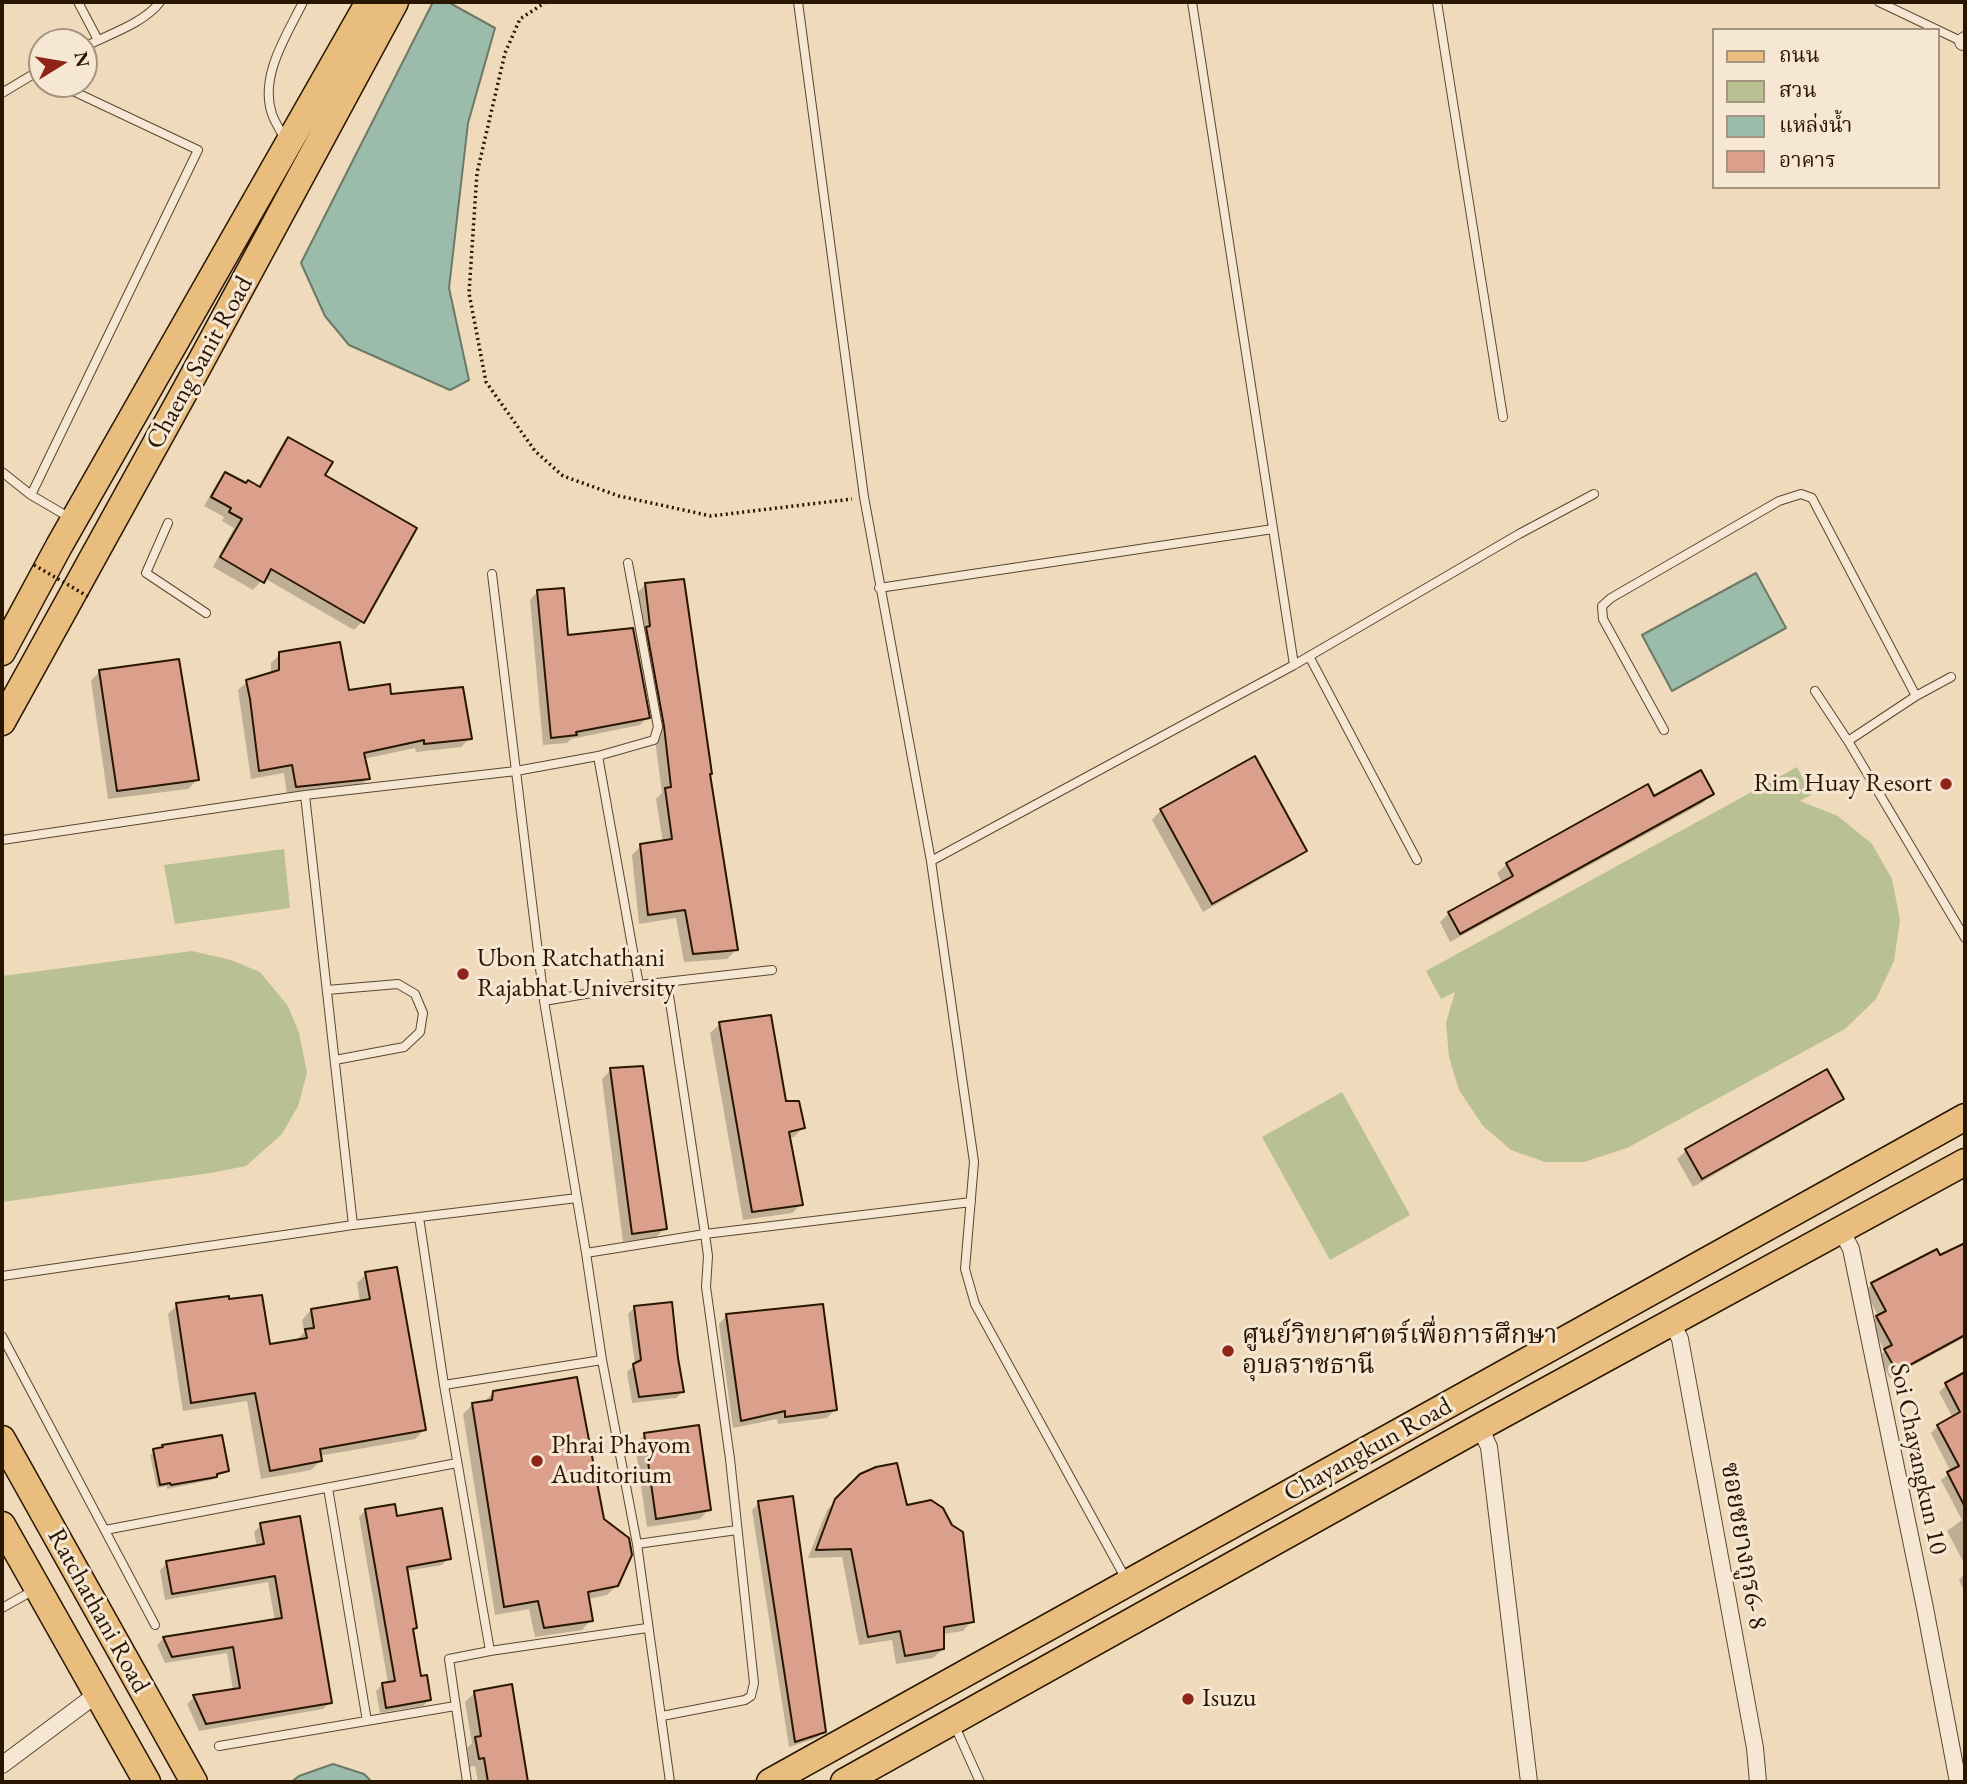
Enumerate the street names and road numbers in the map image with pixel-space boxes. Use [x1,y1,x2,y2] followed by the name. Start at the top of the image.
[140,271,260,455] street label: Chaeng Sanit Road
[1883,1361,1953,1557] street label: Soi Chayangkun 10
[1278,1391,1458,1509] street label: Chayangkun Road
[1713,1460,1773,1632] street label: ซอยชยางกูร6- 8
[40,1523,156,1699] street label: Ratchathani Road

